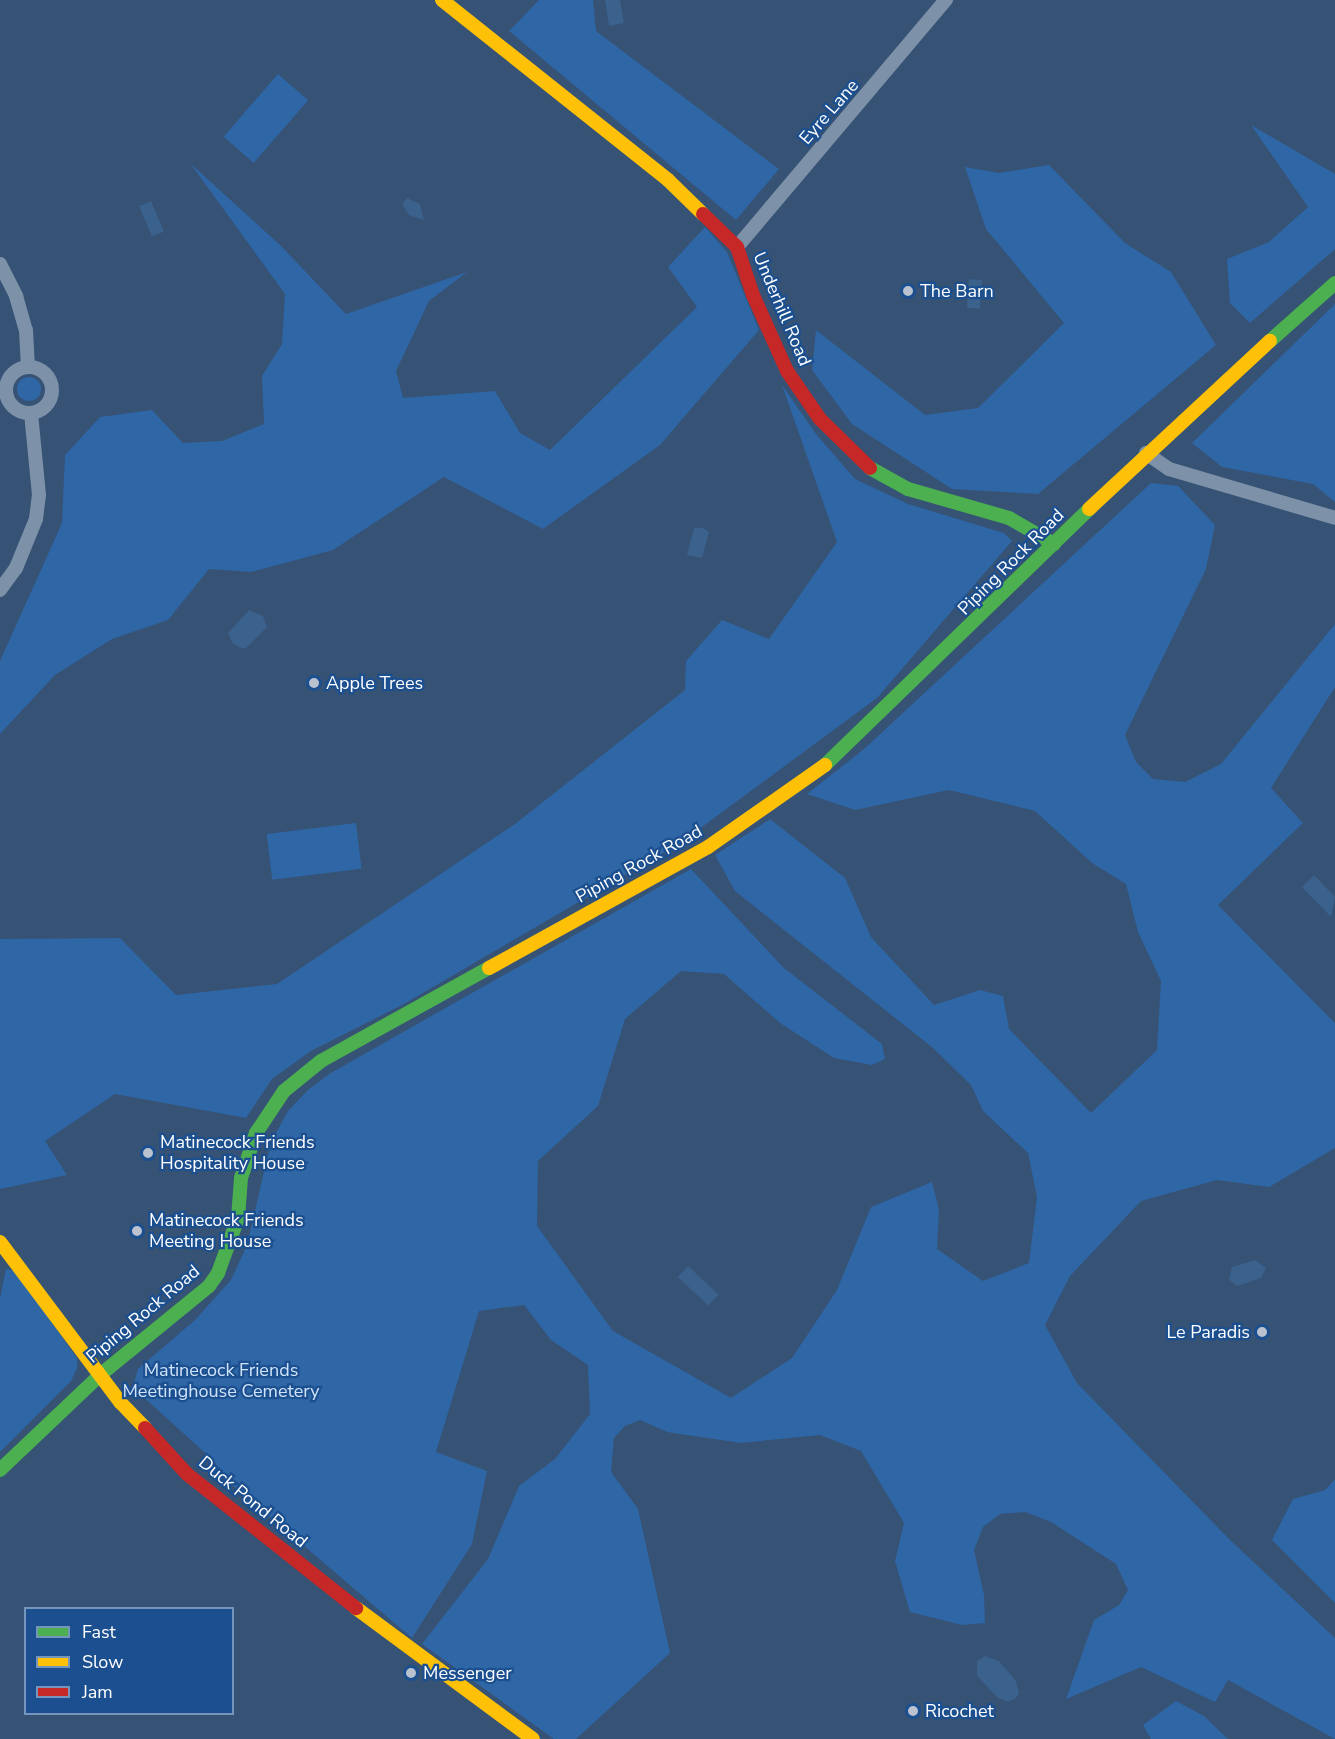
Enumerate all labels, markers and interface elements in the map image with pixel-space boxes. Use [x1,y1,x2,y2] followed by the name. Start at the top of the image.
[795,75,863,149] street label: Eyre Lane
[748,249,816,369] street label: Underhill Road
[920,280,994,302] place label: The Barn
[901,284,915,298] marker: The Barn
[953,504,1069,620] street label: Piping Rock Road
[326,672,423,694] place label: Apple Trees
[307,676,321,690] marker: Apple Trees
[572,820,706,908] street label: Piping Rock Road
[160,1132,315,1174] place label: Matinecock Friends Hospitality House
[141,1146,155,1160] marker: Matinecock Friends Hospitality House
[149,1210,304,1252] place label: Matinecock Friends Meeting House
[130,1224,144,1238] marker: Matinecock Friends Meeting House
[82,1260,204,1368] street label: Piping Rock Road
[1166,1321,1250,1343] place label: Le Paradis
[1255,1325,1269,1339] marker: Le Paradis
[122,1360,320,1402] park label: Matinecock Friends Meetinghouse Cemetery
[194,1452,312,1552] street label: Duck Pond Road
[24,1607,234,1715] legend
[82,1620,116,1644] text: Fast
[82,1650,123,1674] text: Slow
[423,1662,512,1684] place label: Messenger
[404,1666,418,1680] marker: Messenger
[82,1680,113,1704] text: Jam
[925,1700,994,1722] place label: Ricochet
[906,1704,920,1718] marker: Ricochet

